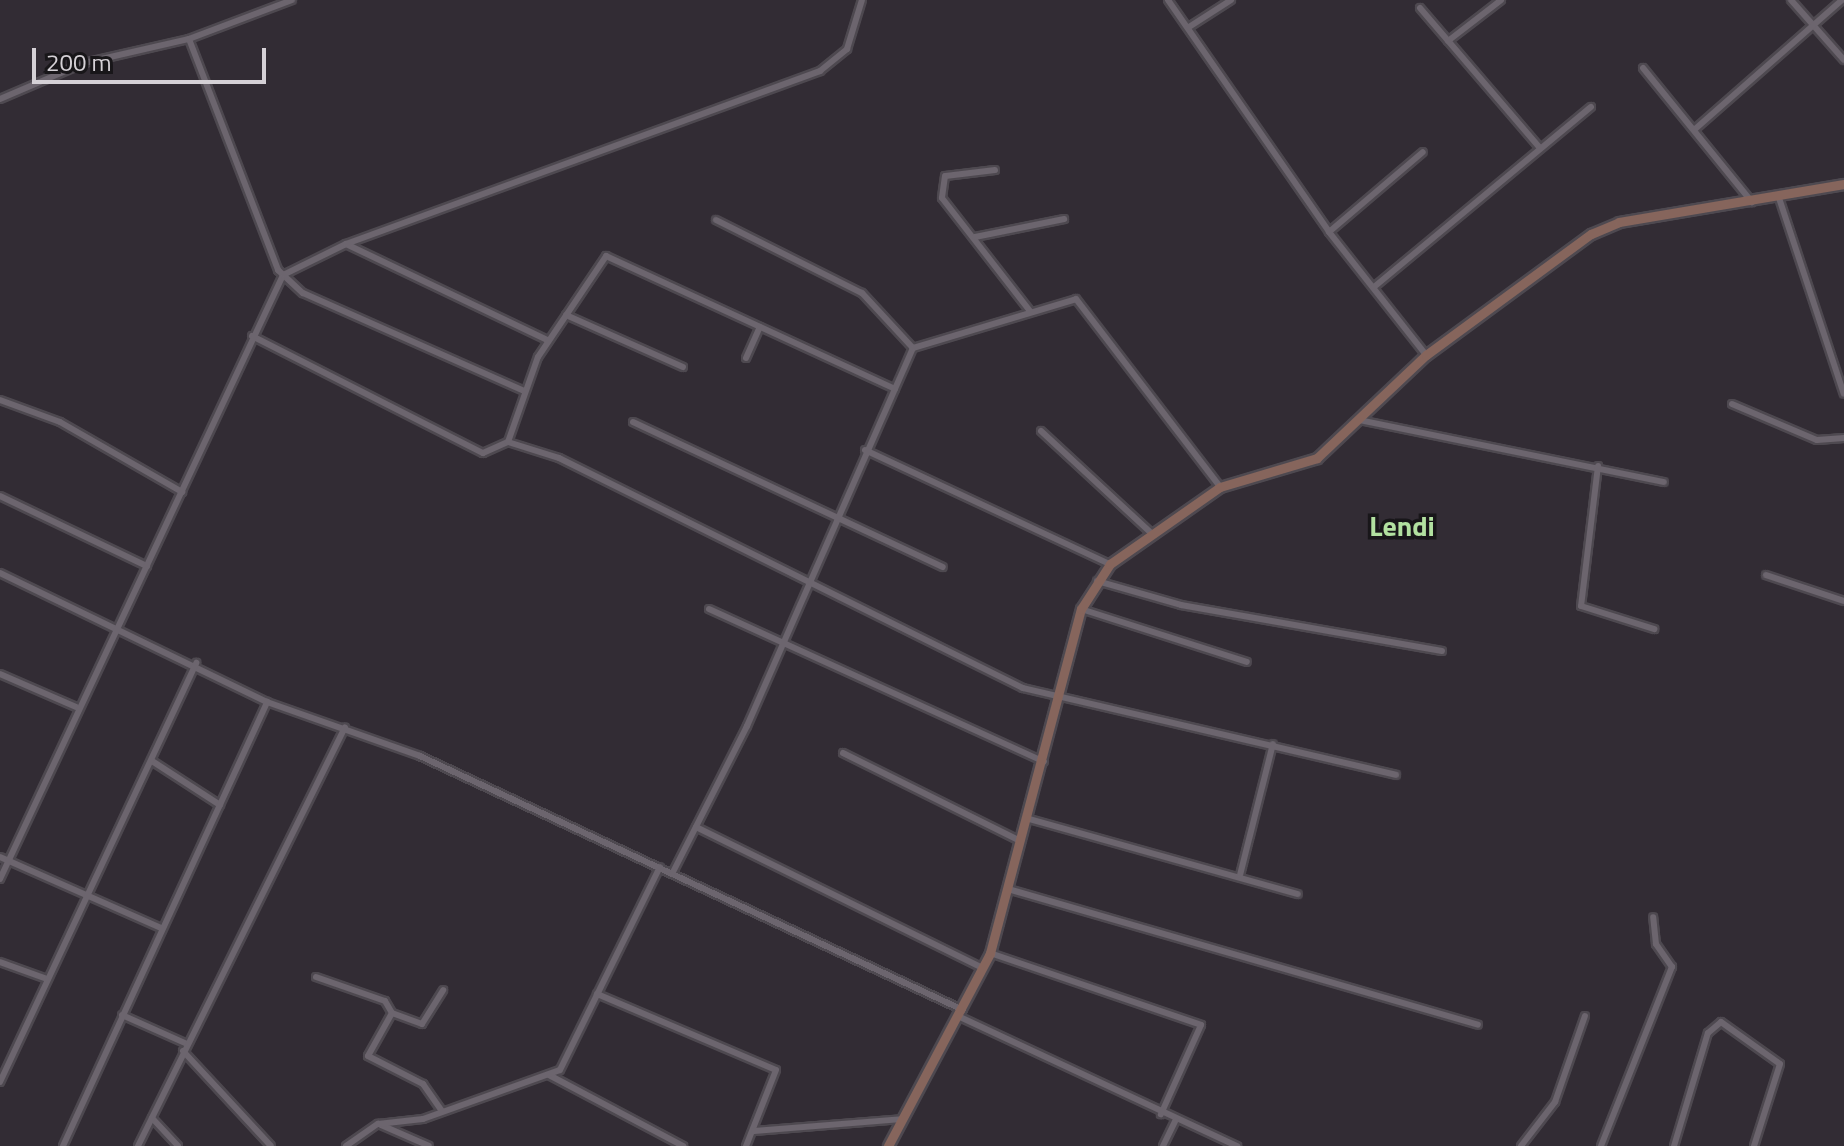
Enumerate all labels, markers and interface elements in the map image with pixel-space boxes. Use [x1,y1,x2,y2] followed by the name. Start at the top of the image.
[36,32,270,82] scale bar
[46,44,112,80] text: 200 m
[1369,509,1435,543] district label: Lendi

